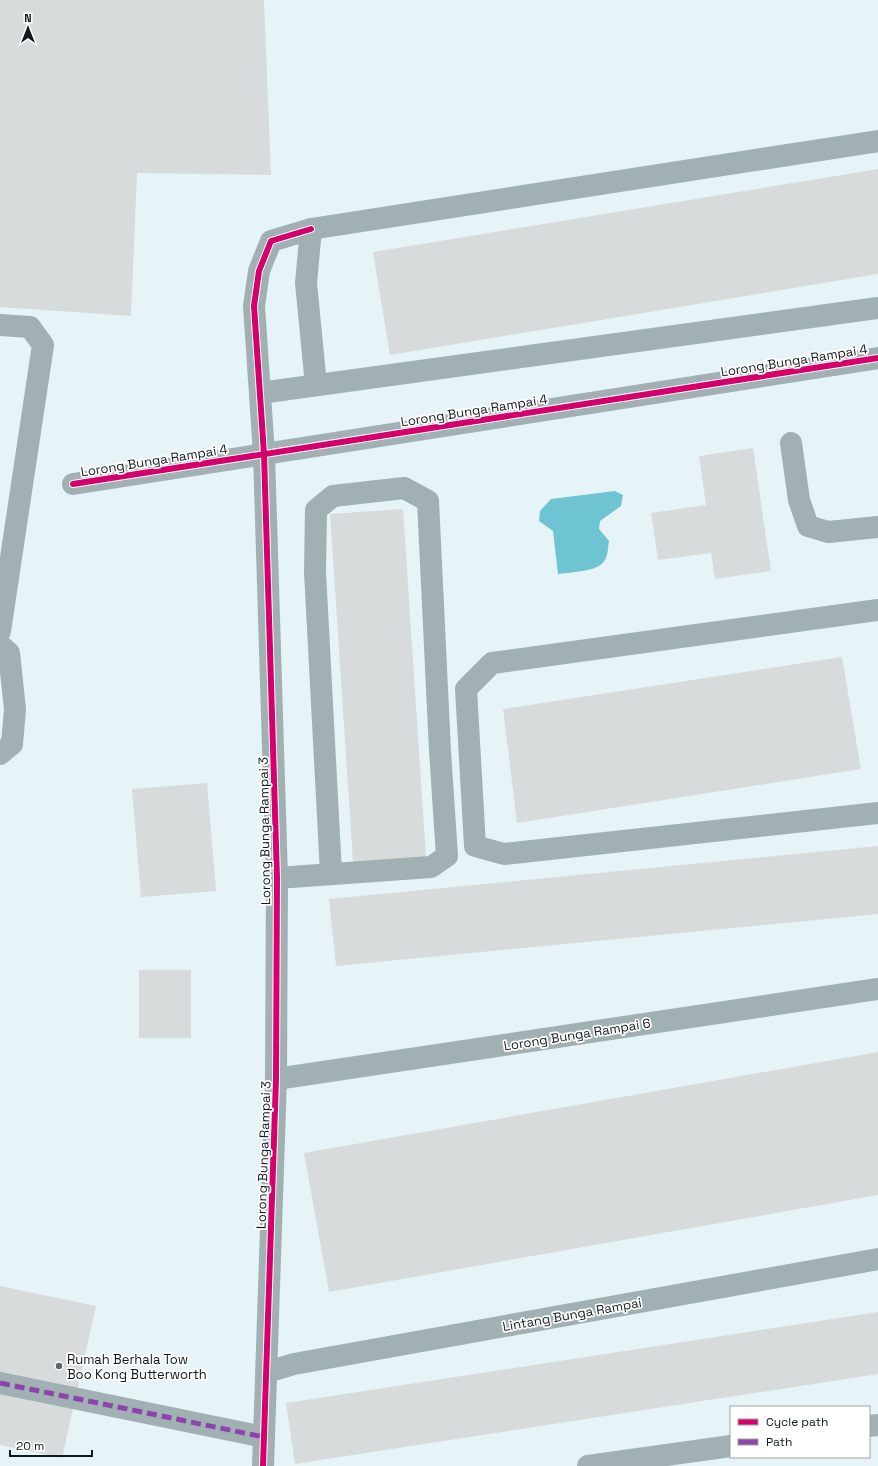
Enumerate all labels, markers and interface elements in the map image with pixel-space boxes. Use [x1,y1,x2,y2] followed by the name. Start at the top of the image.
[8,8,48,48] north arrow
[24,11,32,25] text: N
[719,340,869,381] street label: Lorong Bunga Rampai 4
[399,390,549,431] street label: Lorong Bunga Rampai 4
[79,440,229,481] street label: Lorong Bunga Rampai 4
[255,757,274,905] street label: Lorong Bunga Rampai 3
[503,1014,652,1054] street label: Lorong Bunga Rampai 6
[252,1081,275,1229] street label: Lorong Bunga Rampai 3
[501,1294,643,1335] street label: Lintang Bunga Rampai
[67,1351,207,1383] place label: Rumah Berhala Tow Boo Kong Butterworth
[54,1361,64,1371] marker: Rumah Berhala Tow Boo Kong Butterworth
[730,1406,870,1458] legend
[766,1414,828,1430] text: Cycle path
[10,1432,92,1458] scale bar
[766,1434,792,1450] text: Path
[16,1438,44,1454] text: 20 m

